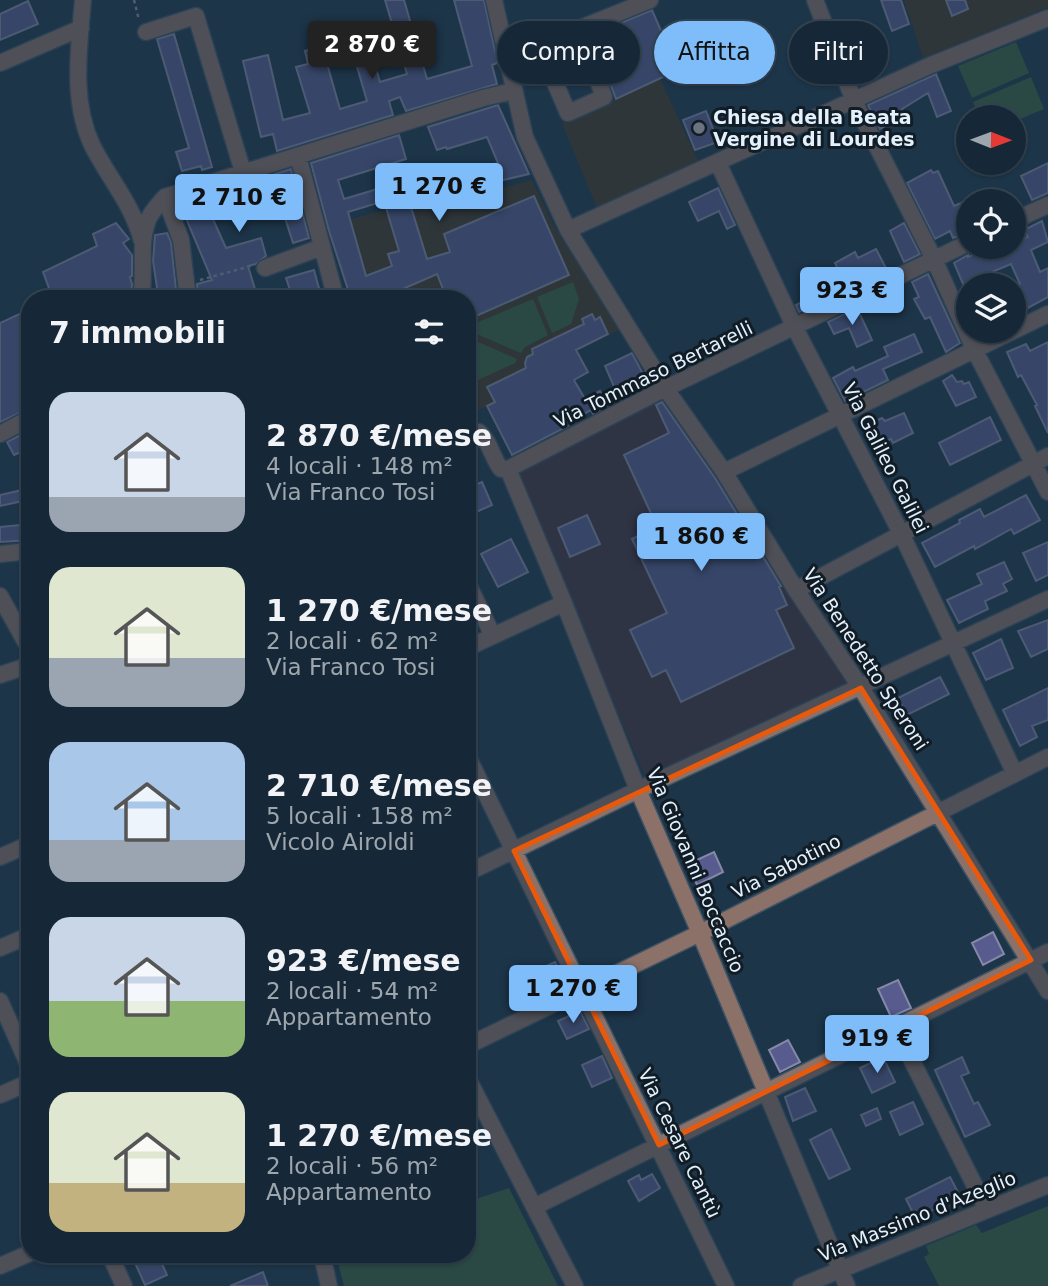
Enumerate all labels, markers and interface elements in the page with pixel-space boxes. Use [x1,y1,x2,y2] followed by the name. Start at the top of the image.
[497,21,640,84] chip: Compra
[654,21,775,84] chip: Affitta
[789,21,888,84] chip: Filtri
[307,22,437,81] pin: 2 870 €
[324,31,420,57] text: 2 870 €
[956,105,1026,175] north arrow
[956,105,1026,343] map controls
[713,106,915,150] place label: Chiesa della Beata Vergine di Lourdes
[691,120,707,136] marker: Chiesa della Beata Vergine di Lourdes
[374,164,504,223] pin: 1 270 €
[391,173,487,199] text: 1 270 €
[174,174,304,234] pin: 2 710 €
[191,184,287,210] text: 2 710 €
[956,189,1026,259] button: locate
[803,268,901,327] pin: 923 €
[956,273,1026,343] button: layers
[816,277,888,303] text: 923 €
[410,313,448,351] icon: filters
[49,315,226,350] text: 7 immobili
[550,316,756,432] street label: Via Tommaso Bertarelli
[838,379,934,537] street label: Via Galileo Galilei
[266,418,492,453] text: 2 870 €/mese
[105,420,189,504] icon: home
[266,453,453,479] text: 4 locali · 148 m²
[266,479,435,505] text: Via Franco Tosi
[636,514,766,573] pin: 1 860 €
[653,523,749,549] text: 1 860 €
[799,564,933,754] street label: Via Benedetto Speroni
[266,593,492,628] text: 1 270 €/mese
[105,595,189,679] icon: home
[266,628,438,654] text: 2 locali · 62 m²
[266,654,435,680] text: Via Franco Tosi
[643,764,749,976] street label: Via Giovanni Boccaccio
[266,768,492,803] text: 2 710 €/mese
[105,770,189,854] icon: home
[266,803,453,829] text: 5 locali · 158 m²
[266,829,415,855] text: Vicolo Airoldi
[728,829,844,903] street label: Via Sabotino
[266,943,461,978] text: 923 €/mese
[105,945,189,1029] icon: home
[508,965,638,1025] pin: 1 270 €
[525,975,621,1001] text: 1 270 €
[266,978,438,1004] text: 2 locali · 54 m²
[266,1004,432,1030] text: Appartamento
[828,1016,926,1075] pin: 919 €
[841,1025,913,1051] text: 919 €
[634,1065,726,1221] street label: Via Cesare Cantù
[266,1118,492,1153] text: 1 270 €/mese
[105,1120,189,1204] icon: home
[266,1153,438,1179] text: 2 locali · 56 m²
[815,1166,1019,1266] street label: Via Massimo d'Azeglio
[266,1179,432,1205] text: Appartamento

